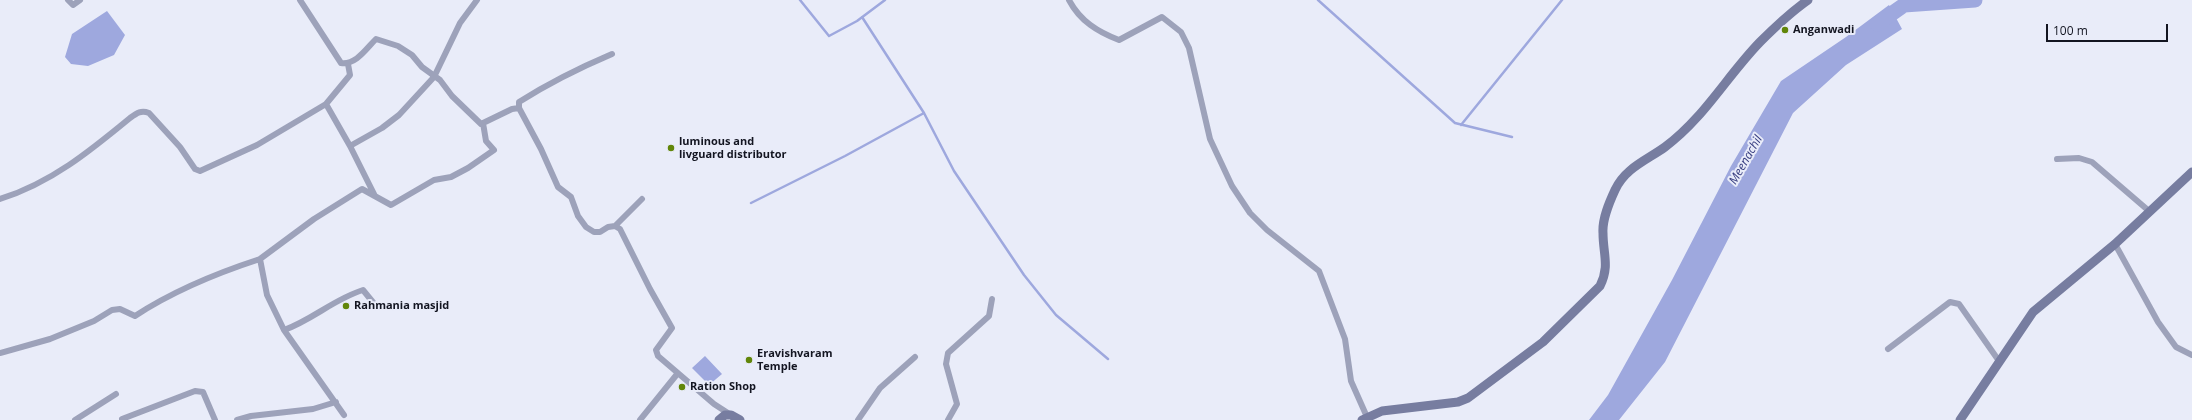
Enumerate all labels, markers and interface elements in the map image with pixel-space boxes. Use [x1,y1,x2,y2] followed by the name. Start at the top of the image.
[2048,16,2170,42] scale bar
[2053,22,2088,39] text: 100 m
[1793,23,1854,37] place label: Anganwadi
[1780,25,1790,35] marker: Anganwadi
[1726,133,1766,187] water label: Meenachil
[679,135,787,161] place label: luminous and livguard distributor
[666,143,676,153] marker: luminous and livguard distributor
[354,299,449,313] place label: Rahmania masjid
[341,301,351,311] marker: Rahmania masjid
[757,347,832,373] place label: Eravishvaram Temple
[744,355,754,365] marker: Eravishvaram Temple
[690,380,756,394] place label: Ration Shop
[677,382,687,392] marker: Ration Shop

